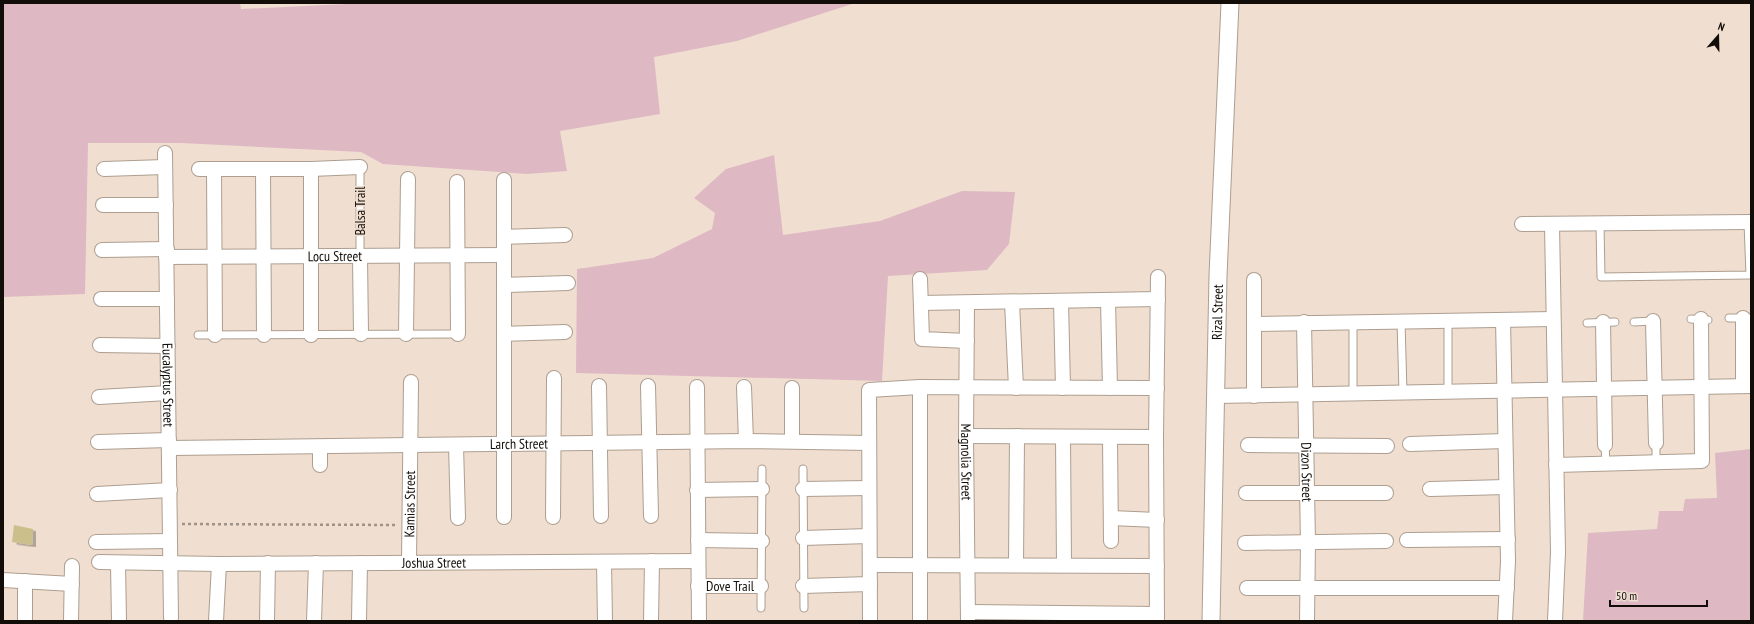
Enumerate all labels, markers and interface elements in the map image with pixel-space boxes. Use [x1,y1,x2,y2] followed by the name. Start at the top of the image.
[1698,16,1738,56] north arrow
[1716,19,1727,34] text: N
[351,186,369,236] street label: Balsa Trail
[308,247,362,265] street label: Locu Street
[1208,284,1227,340] street label: Rizal Street
[158,343,178,427] street label: Eucalyptus Street
[957,424,976,501] street label: Magnolia Street
[490,434,548,453] street label: Larch Street
[1297,442,1316,502] street label: Dizon Street
[400,470,419,537] street label: Kamias Street
[401,553,466,572] street label: Joshua Street
[706,577,755,595] street label: Dove Trail
[1610,582,1707,608] scale bar
[1616,588,1637,603] text: 50 m

